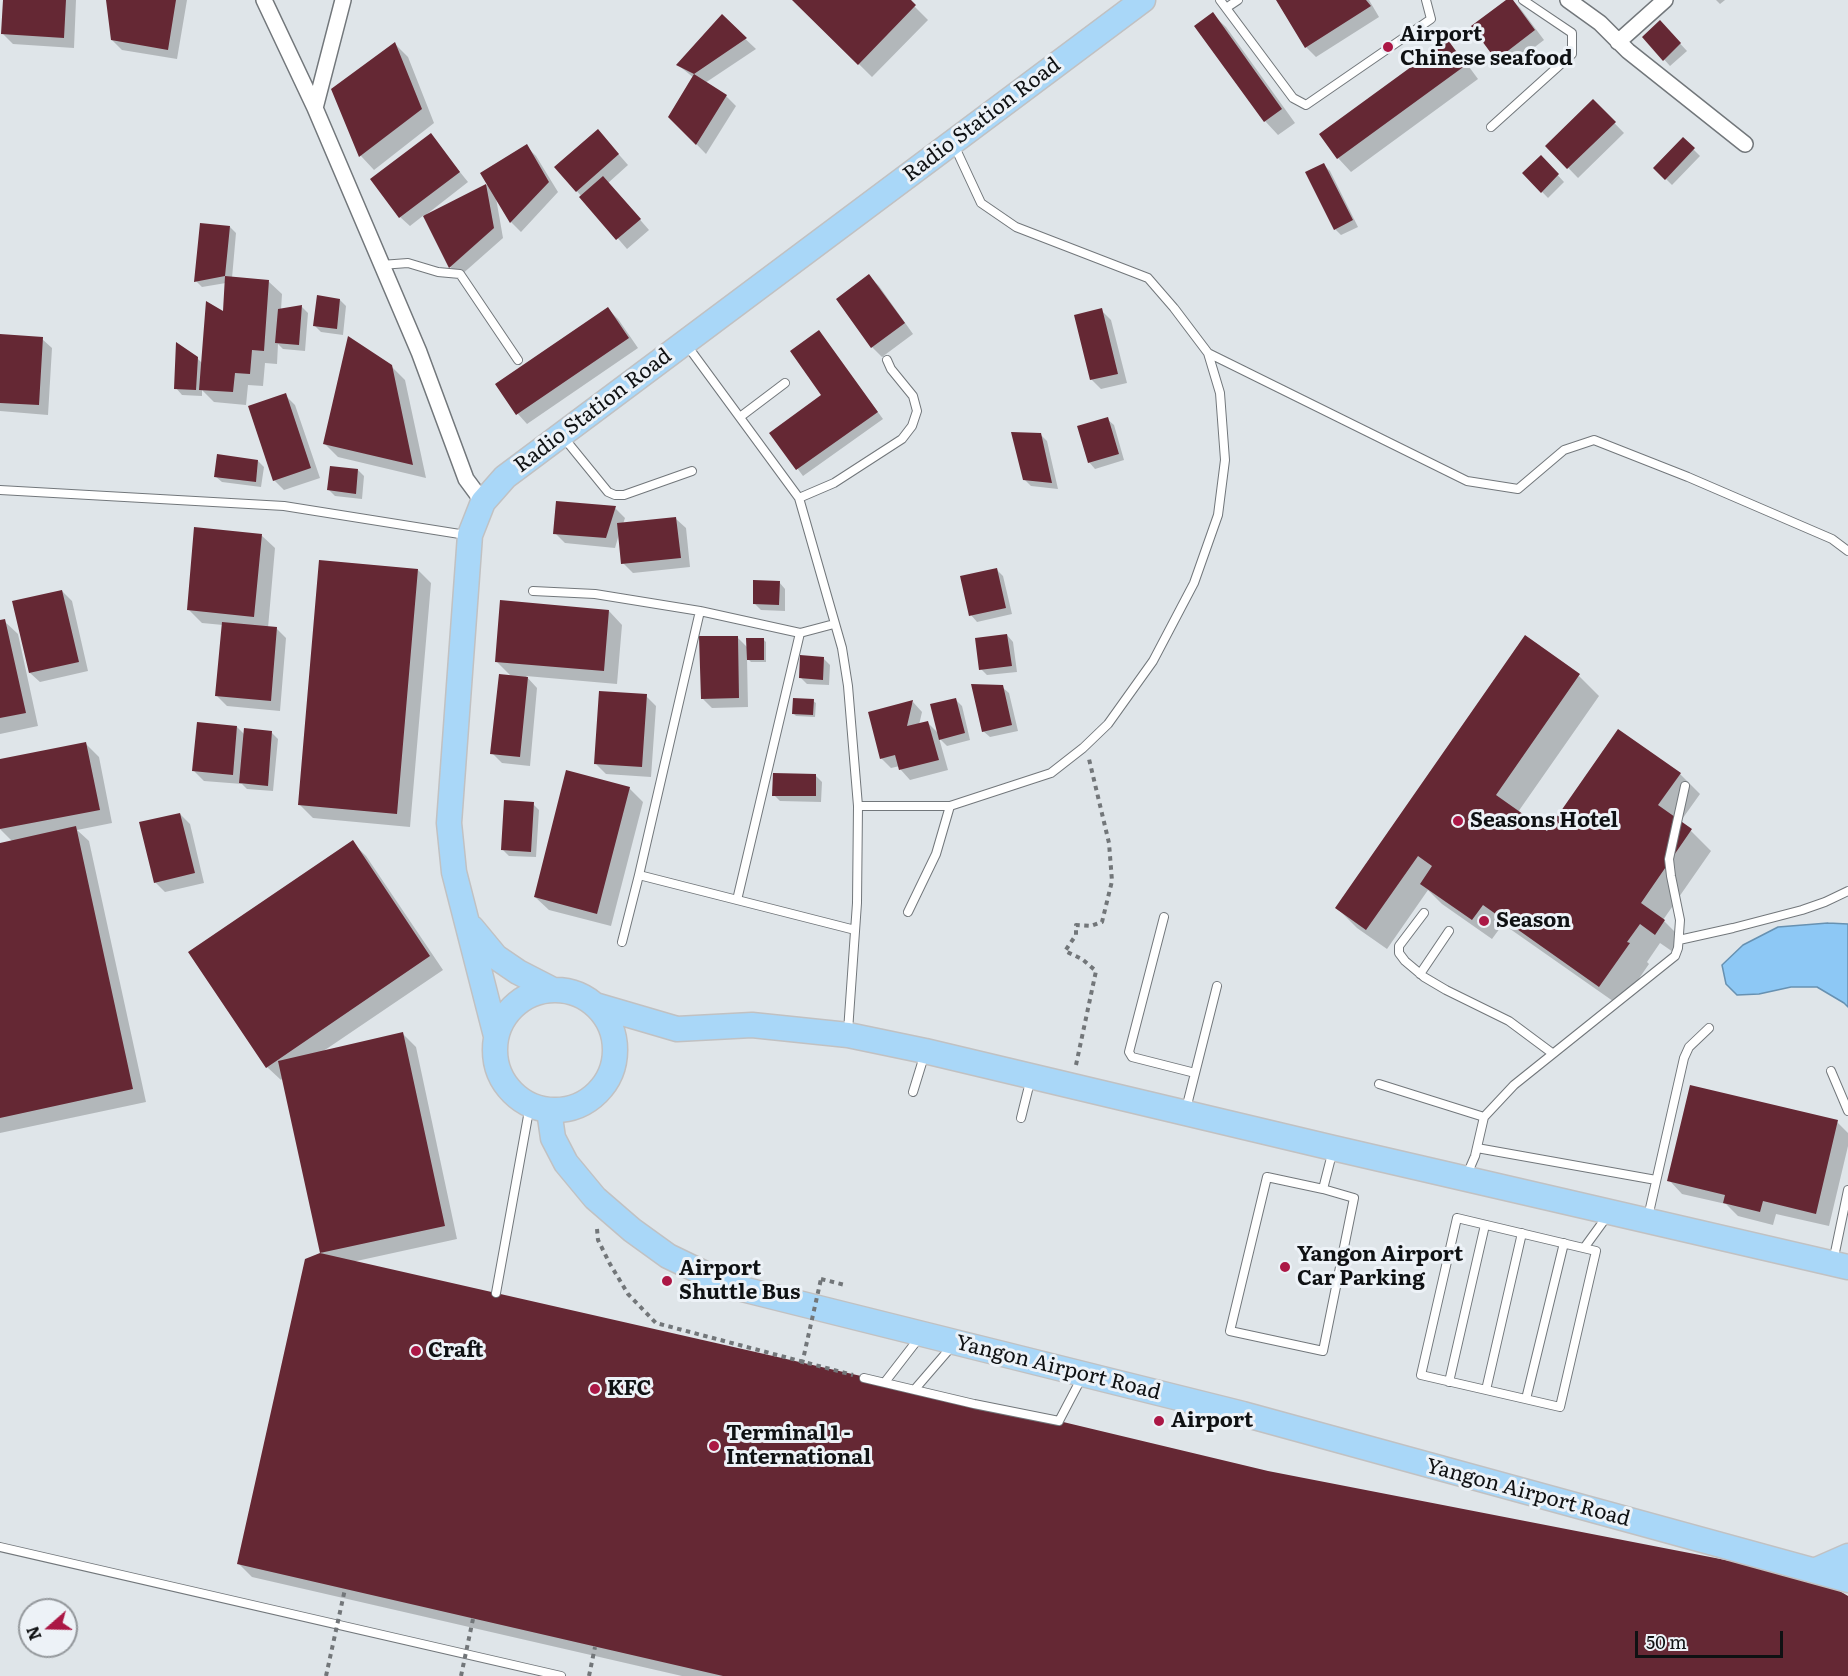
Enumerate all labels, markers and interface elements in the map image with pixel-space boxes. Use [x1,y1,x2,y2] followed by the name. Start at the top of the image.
[1400,22,1573,72] place label: Airport Chinese seafood
[1381,40,1395,54] marker: Airport Chinese seafood
[898,53,1066,187] street label: Radio Station Road
[509,344,677,478] street label: Radio Station Road
[1470,808,1618,834] place label: Seasons Hotel
[1451,814,1465,828] marker: Seasons Hotel
[1496,908,1571,934] place label: Season
[1477,914,1491,928] marker: Season
[1297,1242,1463,1292] place label: Yangon Airport Car Parking
[679,1256,800,1306] place label: Airport Shuttle Bus
[1278,1260,1292,1274] marker: Yangon Airport Car Parking
[660,1274,674,1288] marker: Airport Shuttle Bus
[953,1330,1163,1406] street label: Yangon Airport Road
[428,1338,483,1364] place label: Craft
[409,1344,423,1358] marker: Craft
[607,1376,651,1402] place label: KFC
[588,1382,602,1396] marker: KFC
[1171,1408,1253,1434] place label: Airport
[1152,1414,1166,1428] marker: Airport
[726,1421,871,1471] place label: Terminal 1 - International
[707,1439,721,1453] marker: Terminal 1 - International
[1423,1454,1633,1532] street label: Yangon Airport Road
[18,1598,78,1658] north arrow
[1638,1619,1786,1657] scale bar
[19,1623,47,1644] text: N
[1646,1628,1687,1655] text: 50 m

